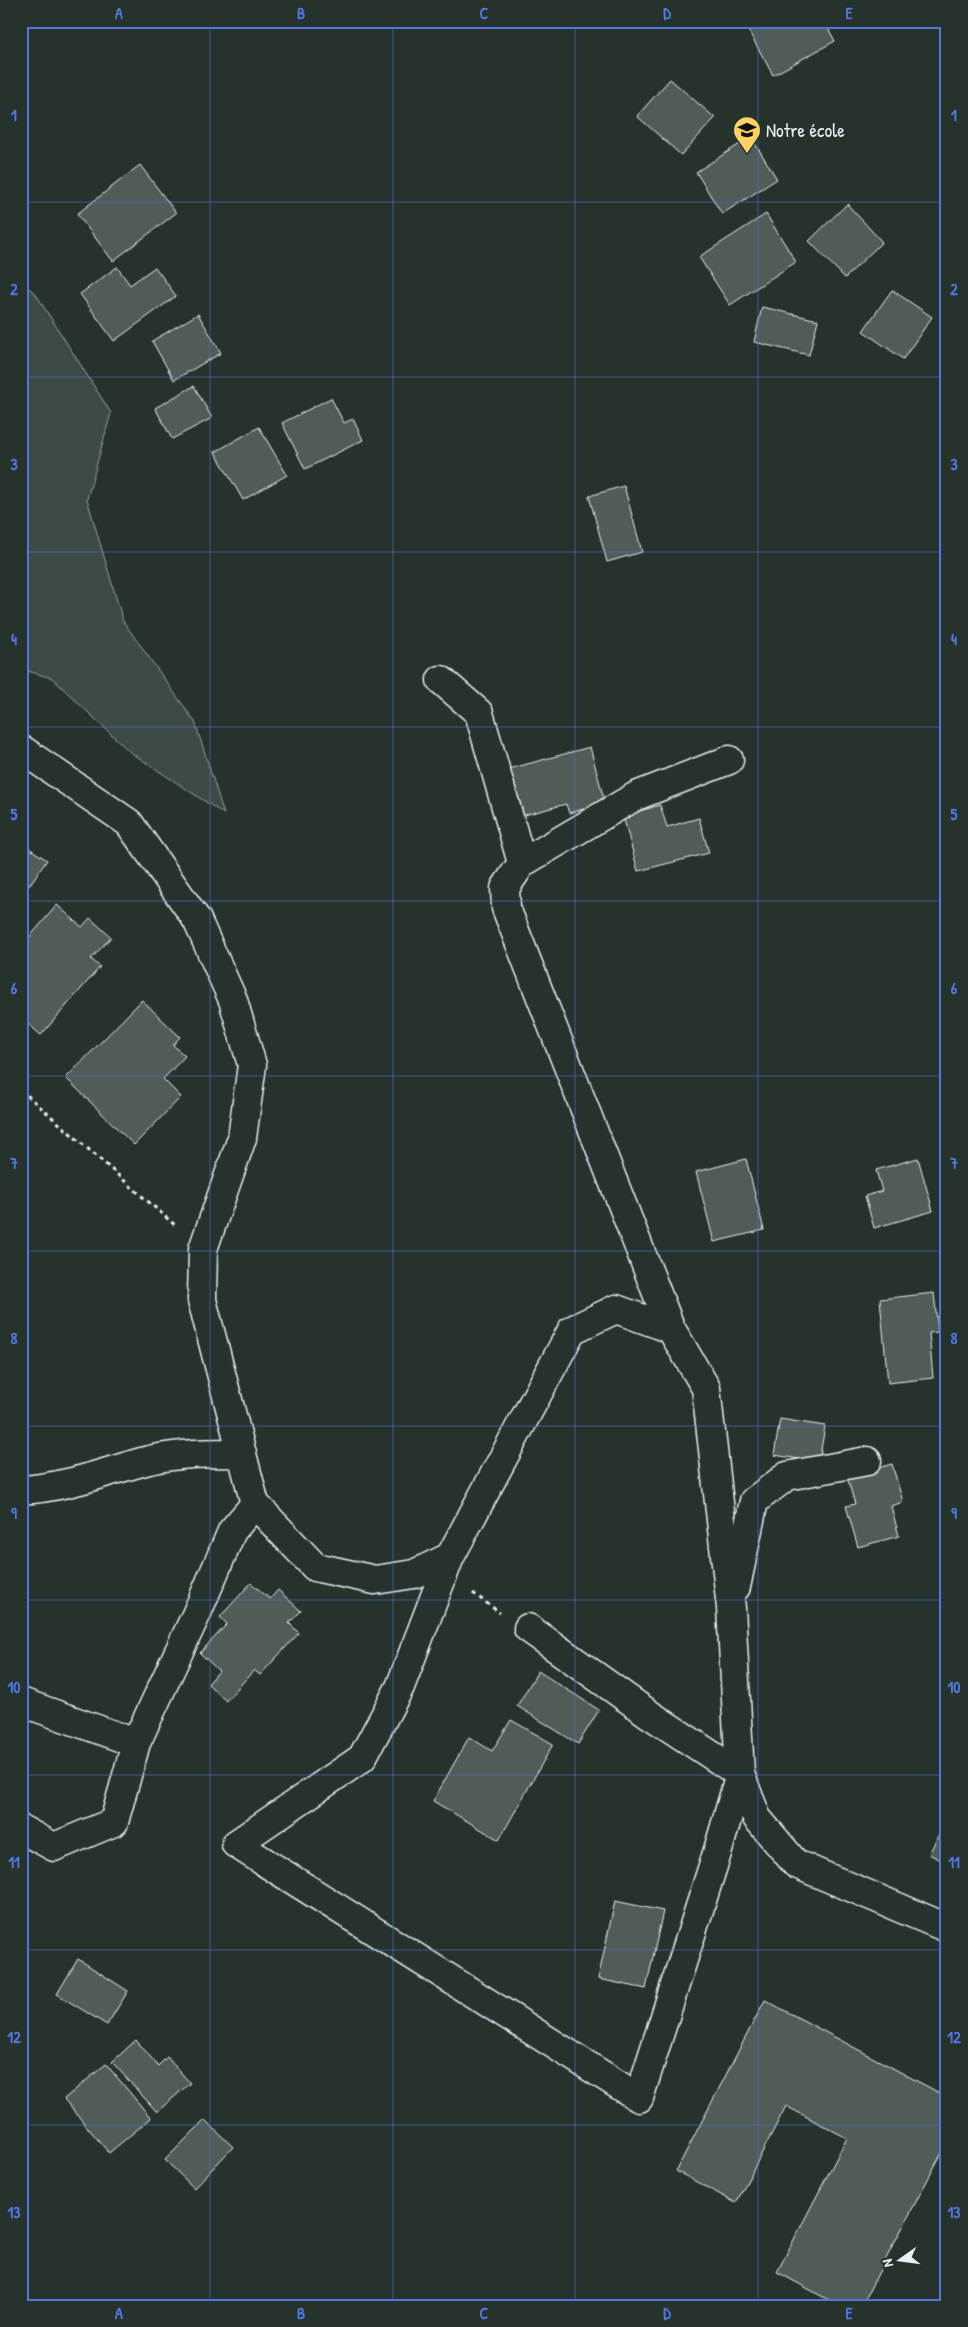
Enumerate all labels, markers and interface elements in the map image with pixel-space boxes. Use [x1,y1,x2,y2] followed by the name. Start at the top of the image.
[115,2,123,24] text: A
[297,2,305,24] text: B
[480,2,489,24] text: C
[663,2,671,24] text: D
[845,2,853,24] text: E
[11,104,17,126] text: 1
[951,104,957,126] text: 1
[732,115,762,154] school or university icon: Notre école
[766,117,845,143] place label: Notre école
[10,278,18,300] text: 2
[950,278,958,300] text: 2
[10,453,18,475] text: 3
[950,453,958,475] text: 3
[11,628,17,650] text: 4
[951,628,957,650] text: 4
[11,803,18,825] text: 5
[951,803,958,825] text: 5
[11,977,18,999] text: 6
[951,977,958,999] text: 6
[9,1152,18,1174] text: 7
[949,1152,958,1174] text: 7
[11,1327,18,1349] text: 8
[951,1327,958,1349] text: 8
[11,1502,17,1524] text: 9
[951,1502,957,1524] text: 9
[8,1676,20,1698] text: 10
[948,1676,960,1698] text: 10
[8,1851,20,1873] text: 11
[948,1851,960,1873] text: 11
[7,2026,21,2048] text: 12
[947,2026,961,2048] text: 12
[8,2201,20,2223] text: 13
[948,2201,960,2223] text: 13
[876,2234,926,2284] north arrow
[877,2257,897,2269] text: N
[115,2302,123,2324] text: A
[297,2302,305,2324] text: B
[480,2302,489,2324] text: C
[663,2302,671,2324] text: D
[845,2302,853,2324] text: E

